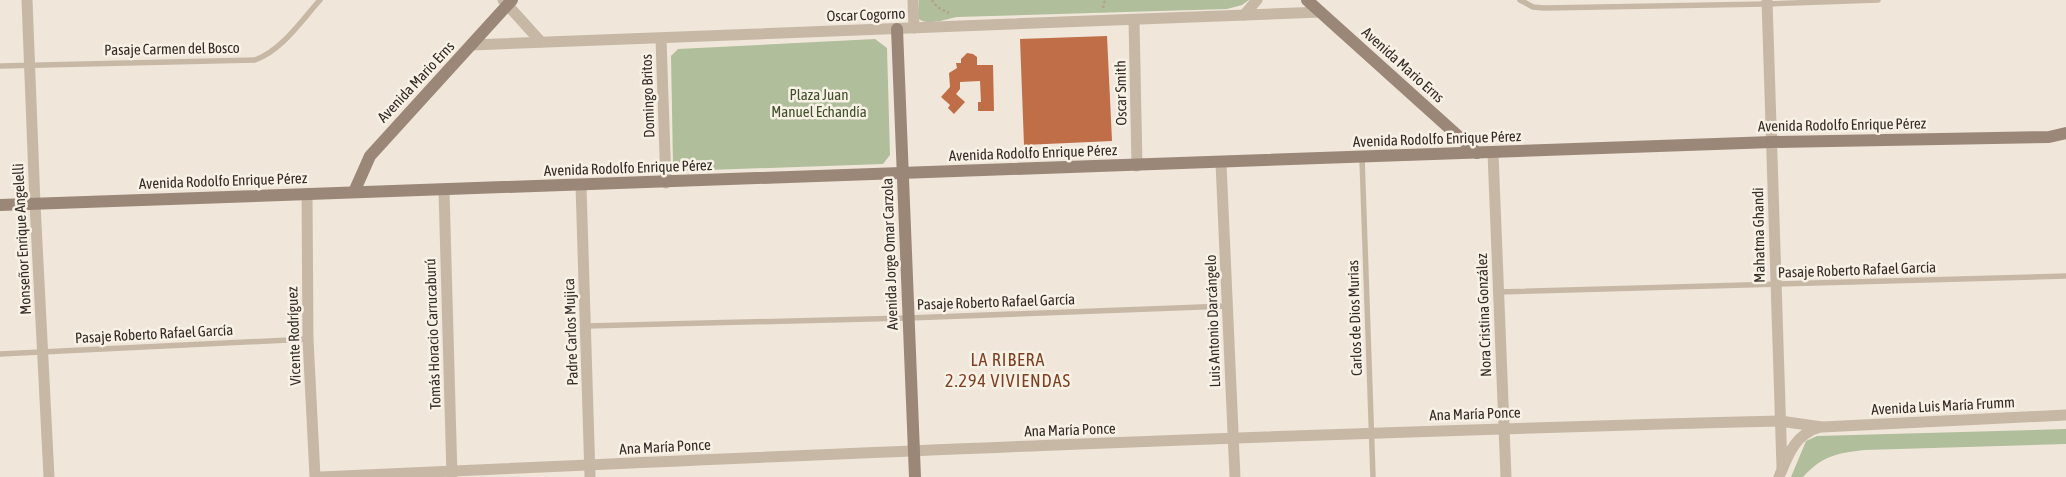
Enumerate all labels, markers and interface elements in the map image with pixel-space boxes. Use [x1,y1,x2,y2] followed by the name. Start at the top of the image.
[826,5,906,24] street label: Oscar Cogorno
[1359,23,1448,106] street label: Avenida Mario Erns
[374,38,457,126] street label: Avenida Mario Erns
[104,39,240,58] street label: Pasaje Carmen del Bosco
[638,54,657,138] street label: Domingo Britos
[1111,60,1130,126] street label: Oscar Smith
[771,86,867,120] park label: Plaza Juan Manuel Echandía
[1758,115,1927,134] street label: Avenida Rodolfo Enrique Pérez
[1353,127,1522,150] street label: Avenida Rodolfo Enrique Pérez
[949,141,1118,164] street label: Avenida Rodolfo Enrique Pérez
[544,156,713,179] street label: Avenida Rodolfo Enrique Pérez
[9,163,34,315] street label: Monseñor Enrique Angelelli
[139,169,308,192] street label: Avenida Rodolfo Enrique Pérez
[878,178,901,330] street label: Avenida Jorge Omar Carzola
[1749,187,1768,283] street label: Mahatma Ghandi
[1473,252,1494,377] street label: Nora Cristina González
[1202,254,1223,388] street label: Luis Antonio Darcángelo
[421,258,444,410] street label: Tomás Horacio Carrucaburú
[1778,258,1936,281] street label: Pasaje Roberto Rafael García
[1344,260,1365,376] street label: Carlos de Dios Murias
[560,278,581,386] street label: Padre Carlos Mujica
[283,286,304,386] street label: Vicente Rodríguez
[917,290,1075,313] street label: Pasaje Roberto Rafael García
[74,321,234,346] street label: Pasaje Roberto Rafael García
[945,349,1071,391] district label: LA RIBERA 2.294 VIVIENDAS
[1871,393,2015,418] street label: Avenida Luis María Frumm
[1429,403,1521,424] street label: Ana María Ponce
[1024,419,1116,440] street label: Ana María Ponce
[619,436,711,457] street label: Ana María Ponce

